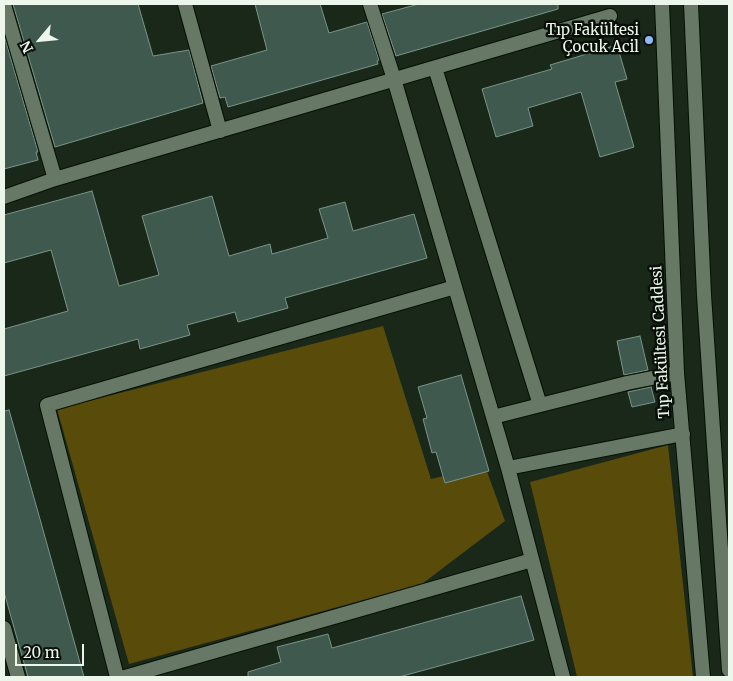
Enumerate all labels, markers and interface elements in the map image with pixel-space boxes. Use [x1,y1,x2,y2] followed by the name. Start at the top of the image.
[15,15,65,65] north arrow
[546,22,639,57] place label: Tıp Fakültesi Çocuk Acil
[643,34,655,46] marker: Tıp Fakültesi Çocuk Acil
[16,38,37,56] text: N
[648,265,674,419] street label: Tıp Fakültesi Caddesi
[18,634,86,666] scale bar
[23,643,60,662] text: 20 m

